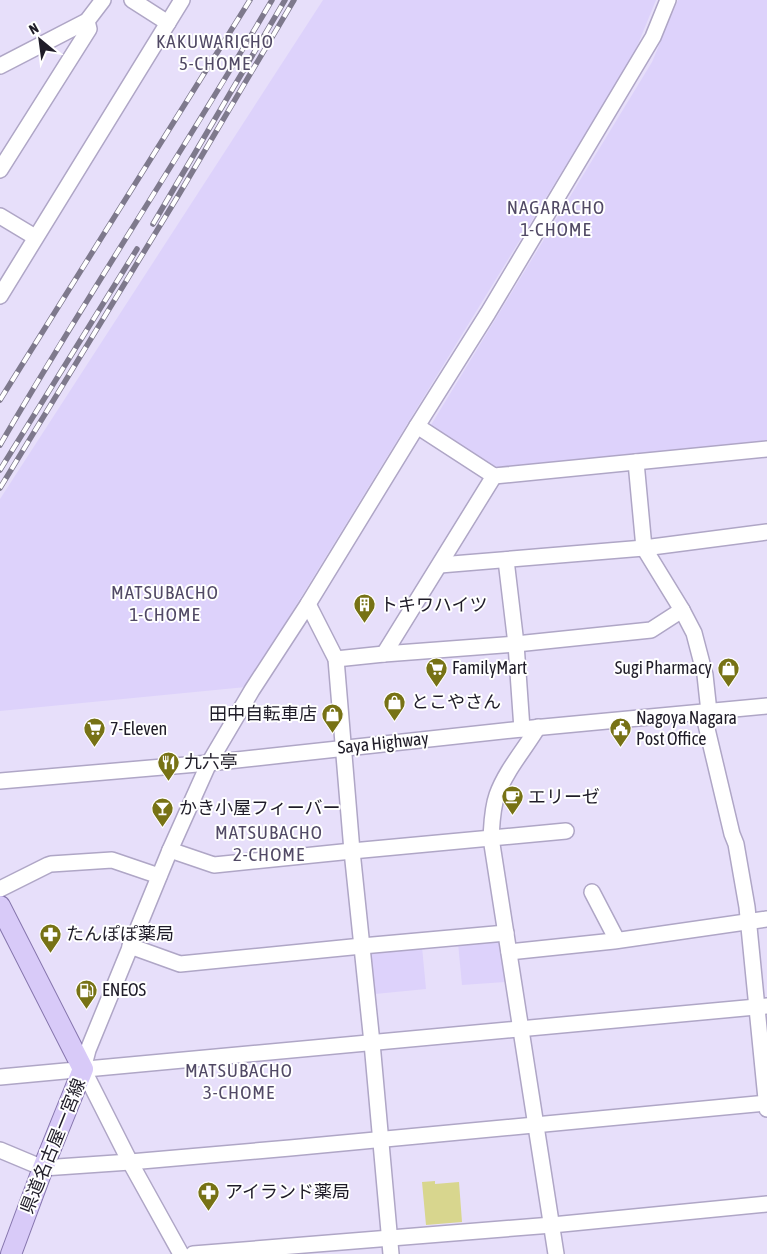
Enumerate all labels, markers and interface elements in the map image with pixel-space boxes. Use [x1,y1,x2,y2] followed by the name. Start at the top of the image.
[15,15,65,65] north arrow
[26,20,41,38] text: N
[156,30,274,74] district label: KAKUWARICHO 5-CHOME
[507,196,605,240] district label: NAGARACHO 1-CHOME
[111,581,219,625] district label: MATSUBACHO 1-CHOME
[352,593,376,624] building icon: トキワハイツ
[380,594,487,615] place label: トキワハイツ
[424,656,448,687] supermarket icon: FamilyMart
[716,656,740,687] shop icon: Sugi Pharmacy
[452,657,527,678] place label: FamilyMart
[615,657,712,678] place label: Sugi Pharmacy
[383,690,407,721] shop icon: とこやさん
[411,691,501,712] place label: とこやさん
[321,702,345,733] shop icon: 田中自転車店
[209,703,317,724] place label: 田中自転車店
[636,707,737,749] place label: Nagoya Nagara Post Office
[608,716,632,747] public building icon: Nagoya Nagara Post Office
[82,717,106,748] supermarket icon: 7-Eleven
[110,718,167,739] place label: 7-Eleven
[336,727,430,758] street label: Saya Highway
[156,750,180,781] restaurant icon: 九六亭
[184,751,238,772] place label: 九六亭
[500,785,524,816] cafe icon: エリーゼ
[528,786,600,807] place label: エリーゼ
[151,796,175,827] bar icon: かき小屋フィーバー
[179,797,340,818] place label: かき小屋フィーバー
[215,821,323,865] district label: MATSUBACHO 2-CHOME
[38,922,62,953] pharmacy icon: たんぽぽ薬局
[66,923,174,944] place label: たんぽぽ薬局
[74,978,98,1009] fuel station icon: ENEOS
[102,979,146,1000] place label: ENEOS
[185,1059,293,1103] district label: MATSUBACHO 3-CHOME
[16,1075,89,1217] street label: 県道名古屋一宮線
[197,1180,221,1211] pharmacy icon: アイランド薬局
[225,1181,350,1202] place label: アイランド薬局

